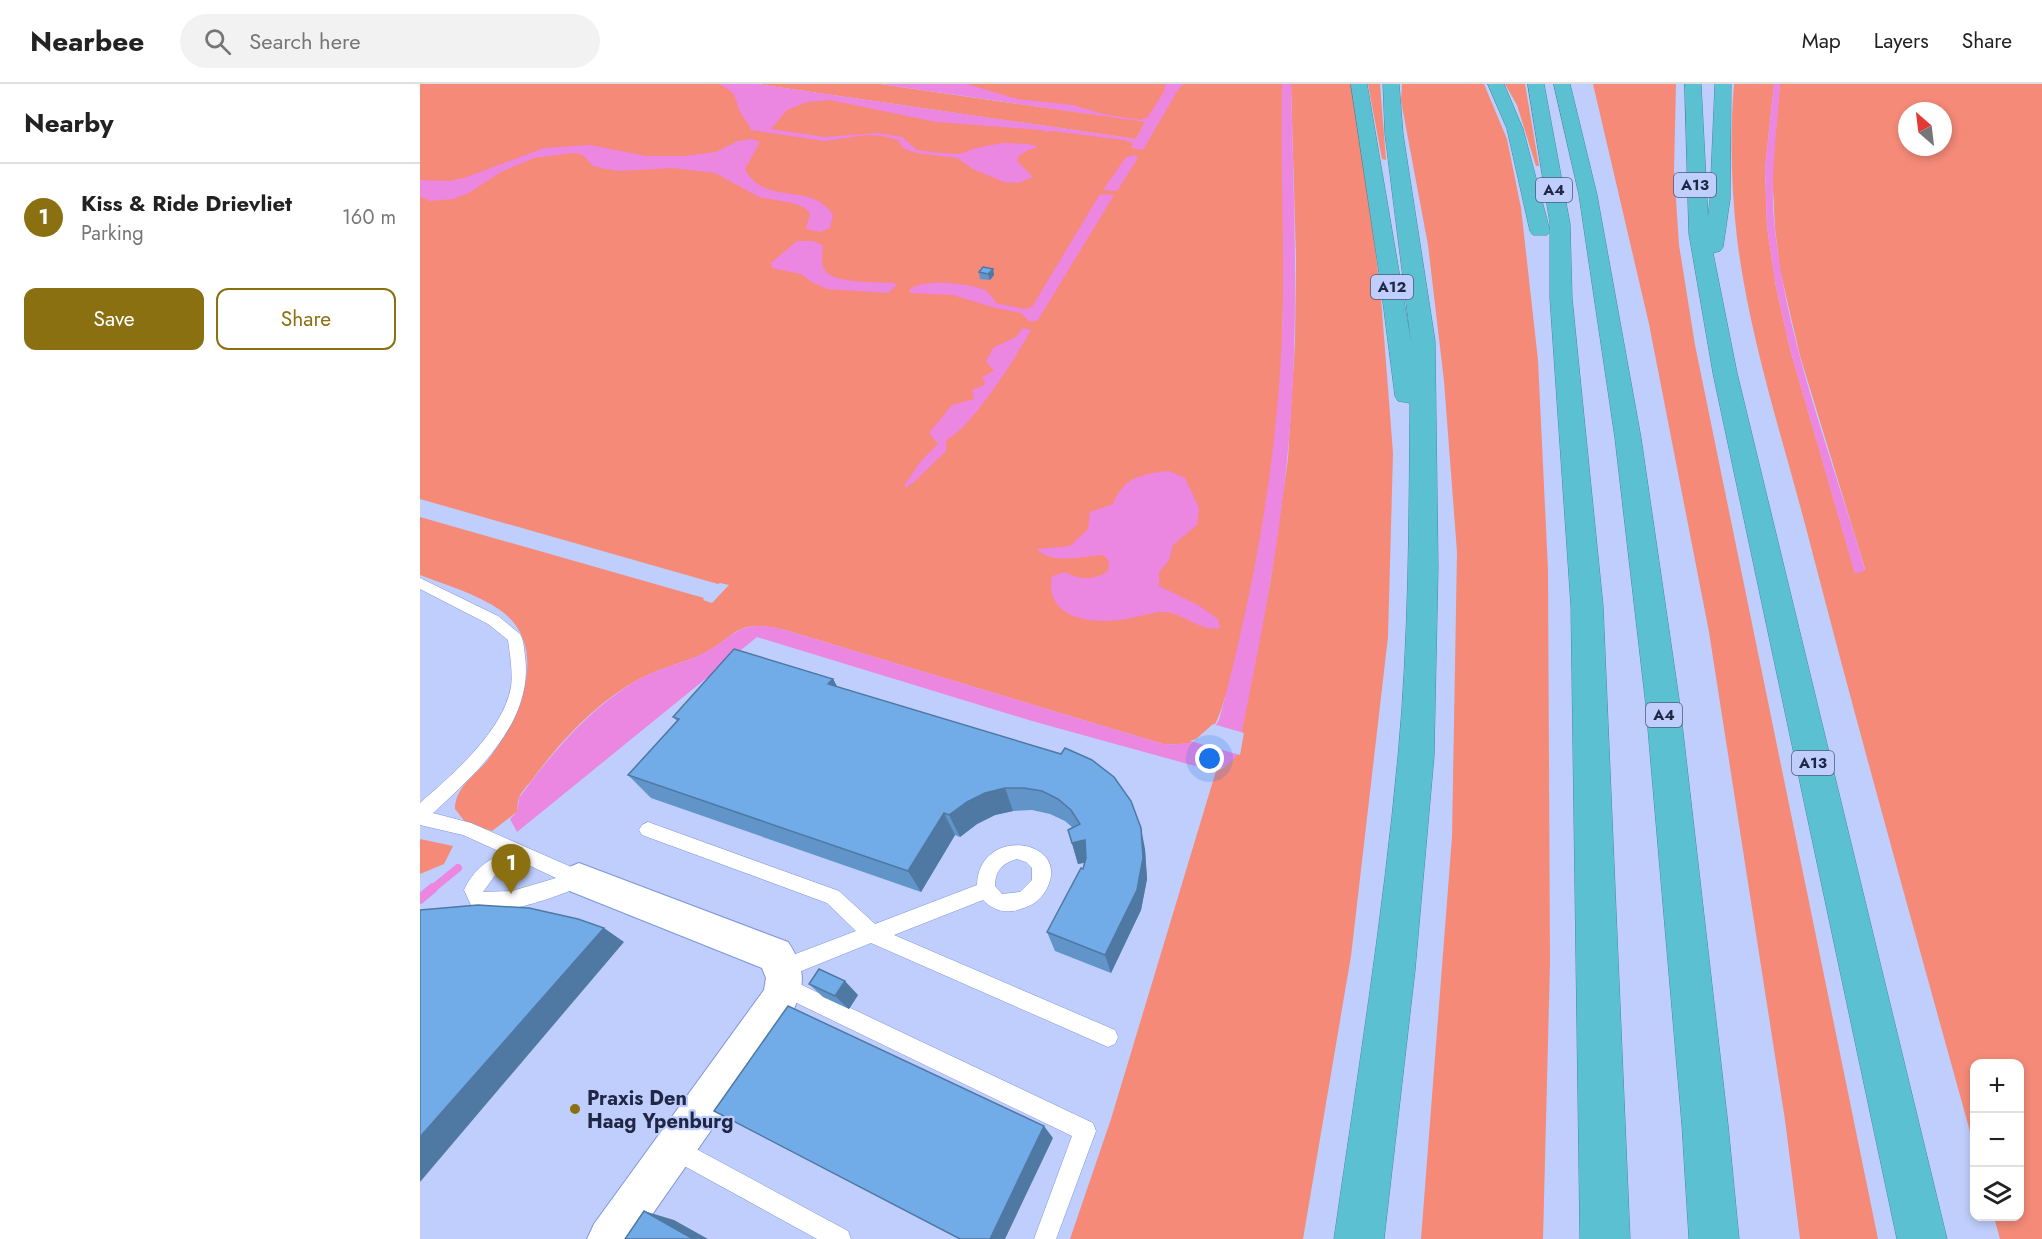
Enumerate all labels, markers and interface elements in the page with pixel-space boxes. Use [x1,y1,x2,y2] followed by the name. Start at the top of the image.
[180,14,600,68] search box
[30,21,144,62] text: Nearbee
[201,25,234,58] icon: search
[249,25,361,57] text: Search here
[1802,26,1841,56] text: Map
[1874,26,1929,56] text: Layers
[1962,26,2012,56] text: Share
[1898,102,1952,156] north arrow
[24,104,113,142] text: Nearby
[1674,173,1716,197] road number: A13
[1536,178,1572,202] road number: A4
[81,187,292,219] text: Kiss & Ride Drievliet
[38,203,49,232] text: 1
[342,203,396,232] text: 160 m
[81,219,144,248] text: Parking
[1371,275,1413,299] road number: A12
[24,288,204,350] button: Save
[216,288,396,350] button: Share
[1646,703,1682,727] road number: A4
[1195,744,1224,773] your location
[1792,751,1834,775] road number: A13
[492,844,530,894] pin: 1
[1970,1059,2024,1221] map controls
[1970,1059,2024,1113] button: +
[587,1084,733,1136] place label: Praxis Den Haag Ypenburg
[568,1102,582,1116] marker: Praxis Den Haag Ypenburg
[1970,1113,2024,1167] button: −
[1970,1167,2024,1221] button: layers

